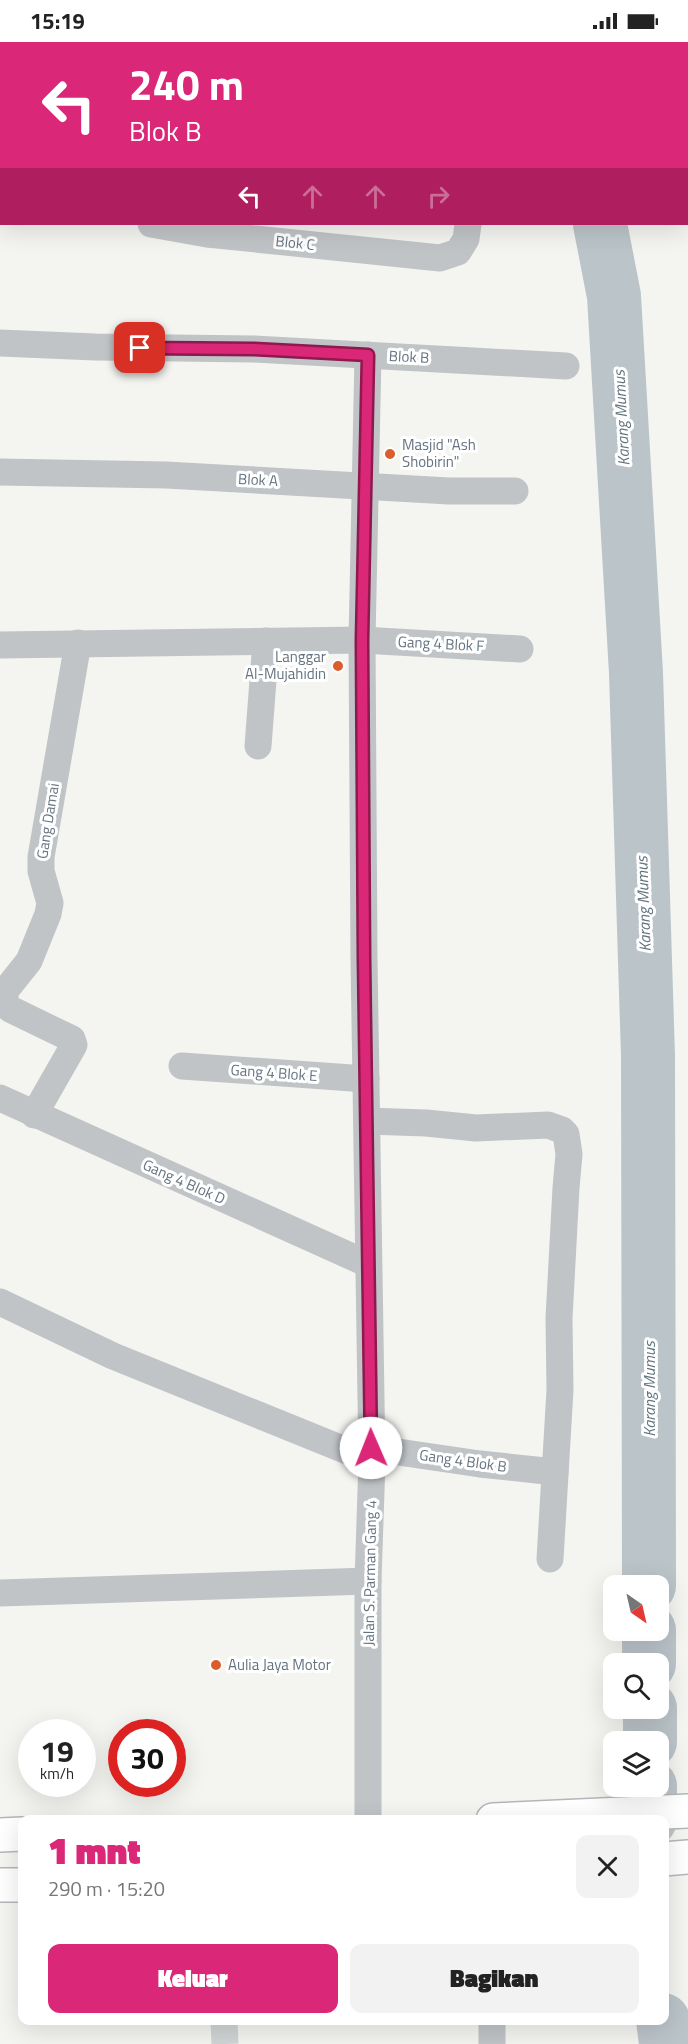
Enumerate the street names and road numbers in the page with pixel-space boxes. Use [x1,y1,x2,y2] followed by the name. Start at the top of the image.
[274,229,316,256] street label: Blok C
[388,344,430,369] street label: Blok B
[237,467,279,492] street label: Blok A
[397,630,485,657] street label: Gang 4 Blok F
[30,781,65,860] street label: Gang Damai
[230,1058,318,1087] street label: Gang 4 Blok E
[139,1153,229,1210] street label: Gang 4 Blok D
[418,1443,508,1478] street label: Gang 4 Blok B
[357,1500,382,1646] street label: Jalan S. Parman Gang 4

